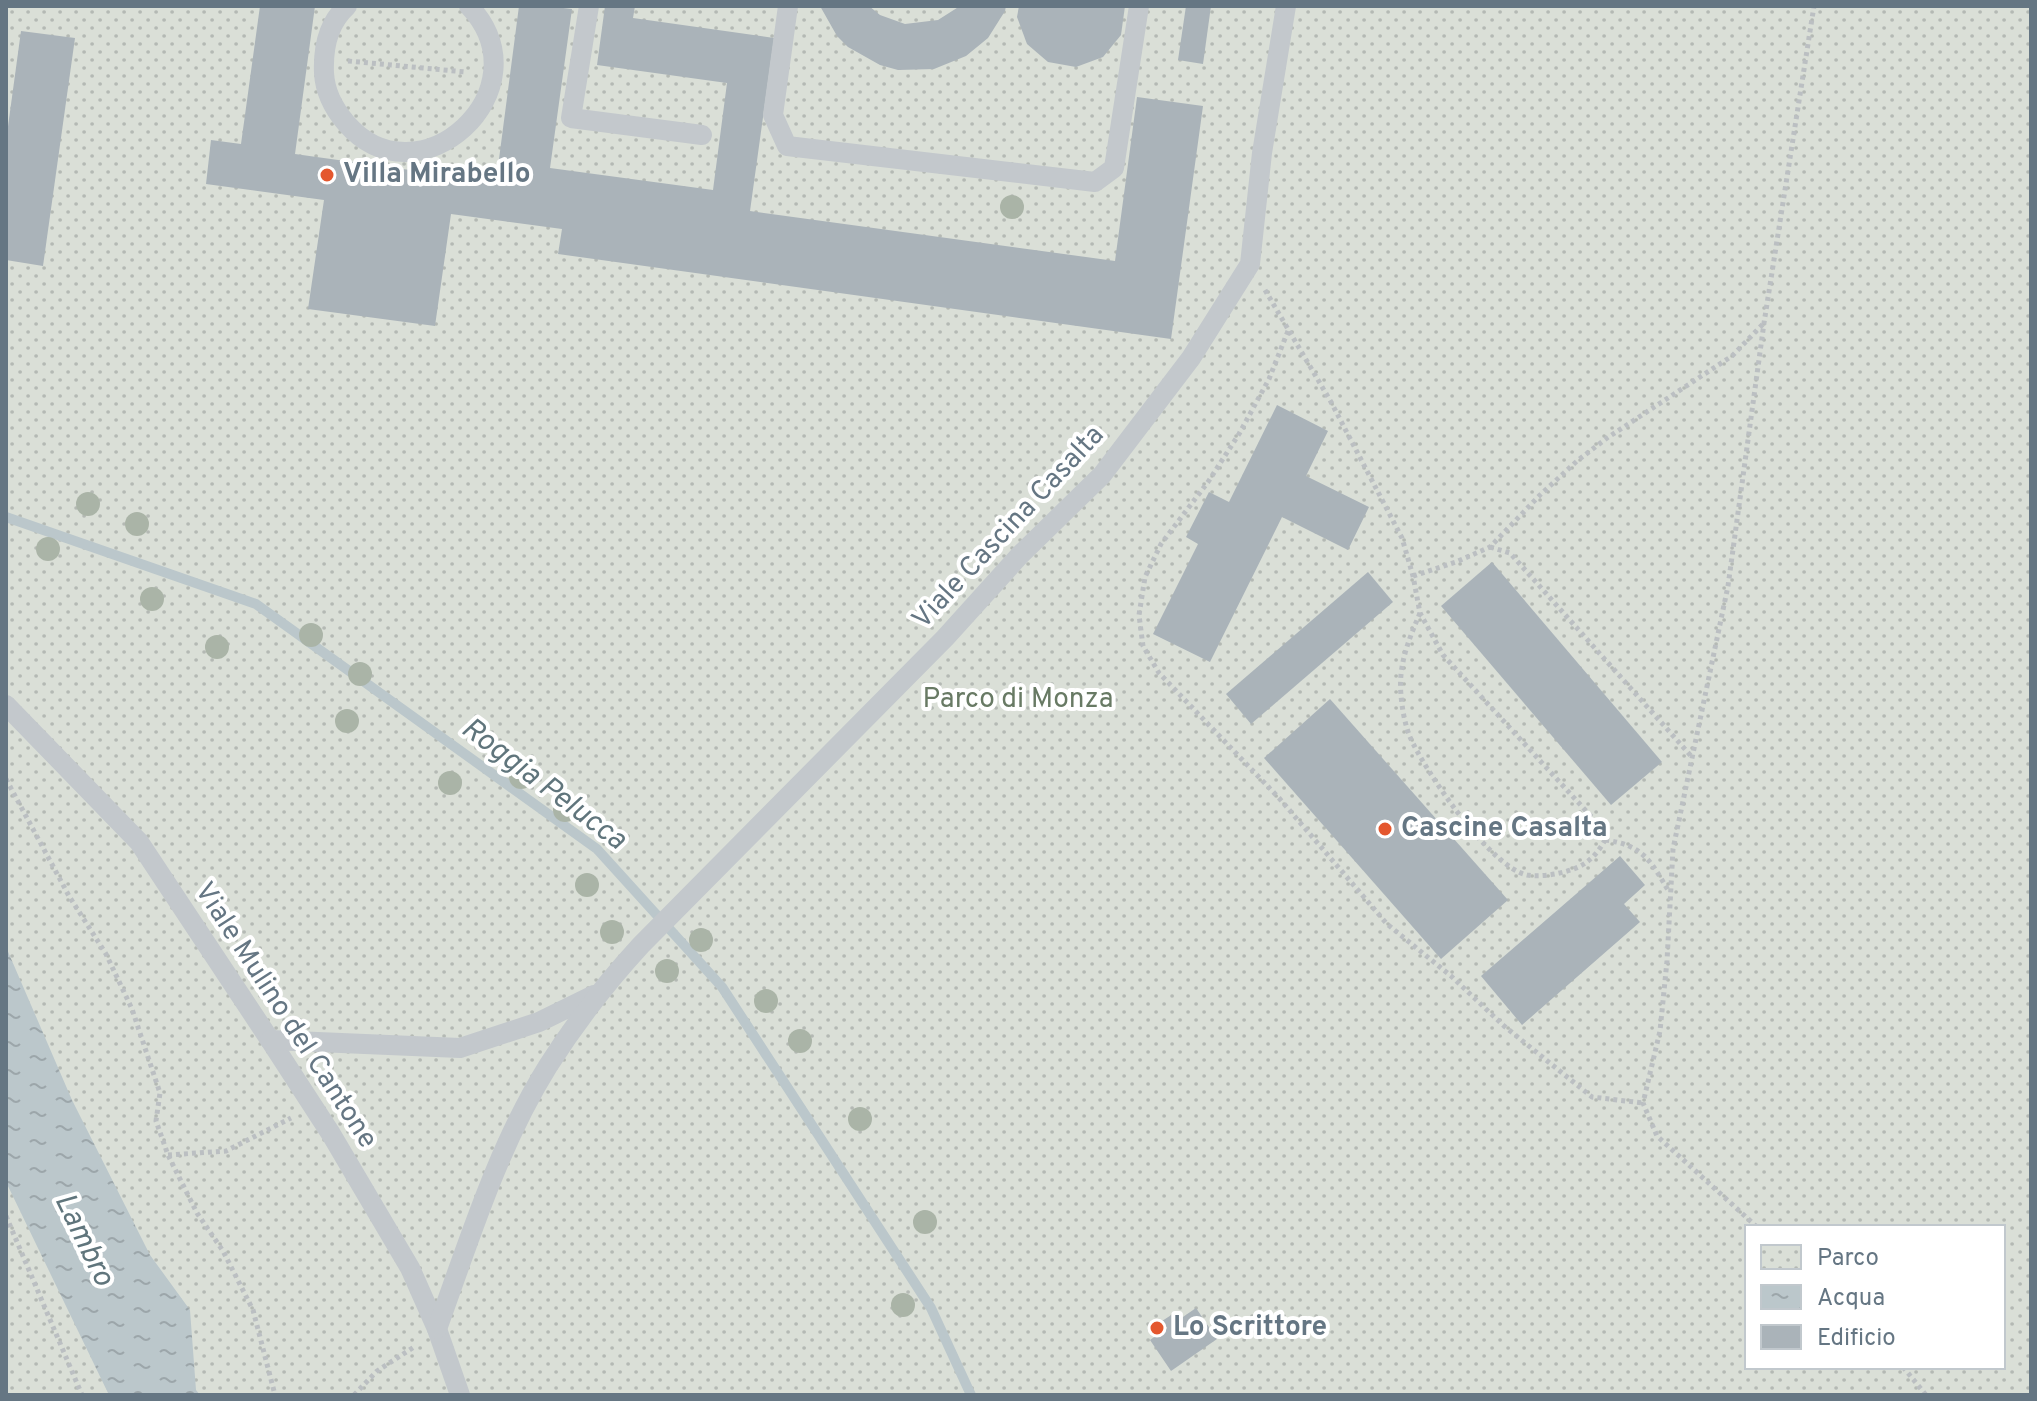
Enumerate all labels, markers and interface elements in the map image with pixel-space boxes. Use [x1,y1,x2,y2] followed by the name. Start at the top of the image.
[343,157,531,193] place label: Villa Mirabello
[318,166,336,184] marker: Villa Mirabello
[905,418,1113,638] street label: Viale Cascina Casalta
[923,682,1113,718] park label: Parco di Monza
[453,711,633,859] water label: Roggia Pelucca
[1401,811,1608,847] place label: Cascine Casalta
[1376,820,1394,838] marker: Cascine Casalta
[185,876,385,1156] street label: Viale Mulino del Cantone
[45,1188,121,1293] water label: Lambro
[1745,1225,2005,1369] legend
[1817,1244,1879,1274] text: Parco
[1817,1284,1885,1314] text: Acqua
[1173,1310,1327,1346] place label: Lo Scrittore
[1148,1319,1166,1337] marker: Lo Scrittore
[1817,1324,1896,1354] text: Edificio

